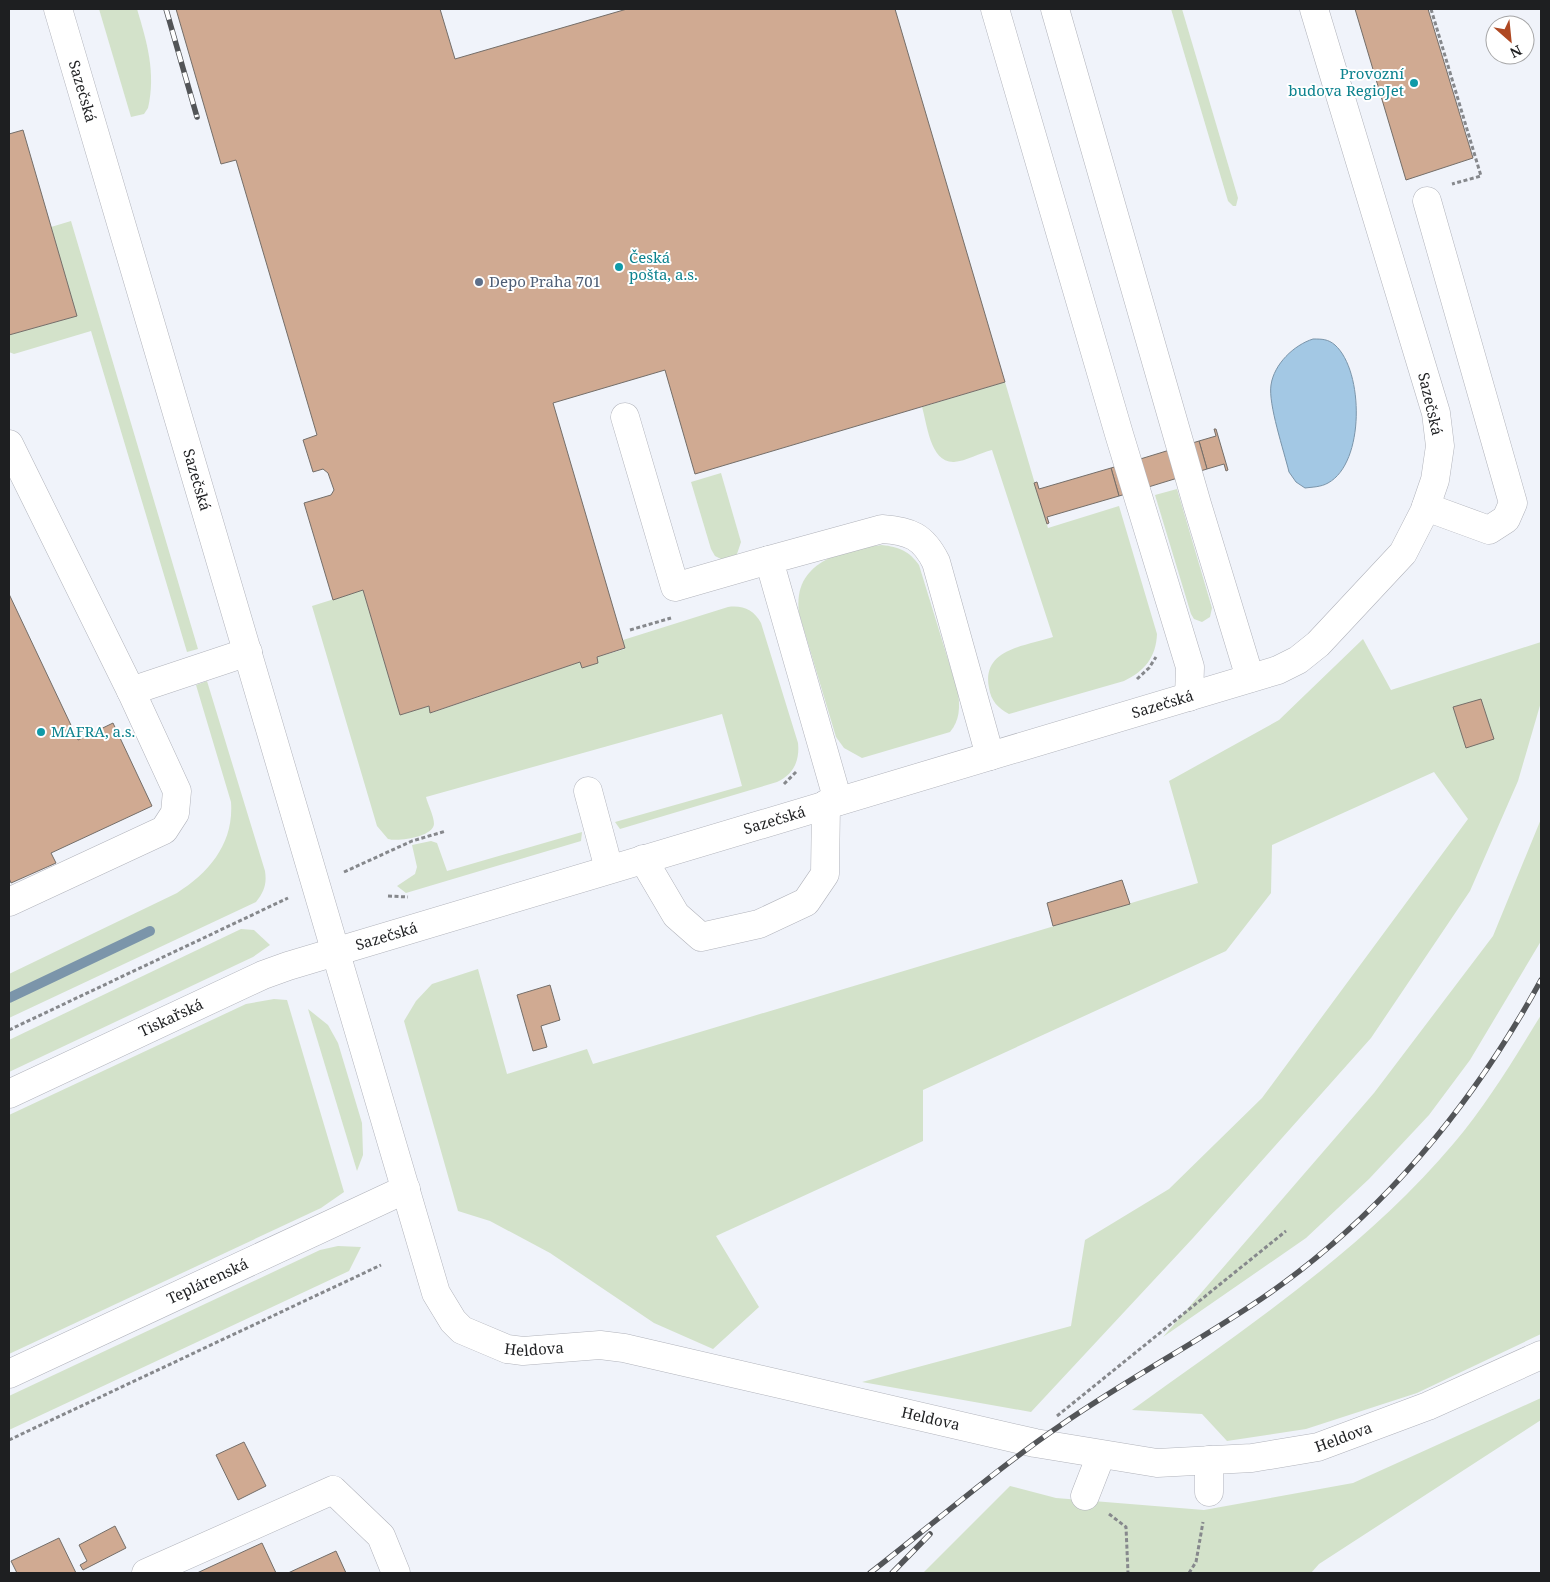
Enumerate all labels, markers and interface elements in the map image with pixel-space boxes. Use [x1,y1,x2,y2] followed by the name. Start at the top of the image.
[1485,15,1535,65] north arrow
[1507,41,1525,63] text: N
[65,58,102,125] street label: Sazečská
[1288,63,1404,100] place label: Provozní budova RegioJet
[1408,77,1420,89] marker: Provozní budova RegioJet
[629,247,698,284] place label: Česká pošta, a.s.
[613,261,625,273] marker: Česká pošta, a.s.
[489,271,601,291] place label: Depo Praha 701
[473,276,485,288] marker: Depo Praha 701
[1414,371,1448,437] street label: Sazečská
[179,446,216,513] street label: Sazečská
[1129,685,1196,722] street label: Sazečská
[51,721,135,741] place label: MAFRA, a.s.
[35,726,47,738] marker: MAFRA, a.s.
[741,801,808,838] street label: Sazečská
[353,917,420,954] street label: Sazečská
[135,993,206,1041] street label: Tiskařská
[163,1253,251,1308] street label: Teplárenská
[503,1337,564,1360] street label: Heldova
[899,1401,962,1434] street label: Heldova
[1312,1417,1374,1456] street label: Heldova

